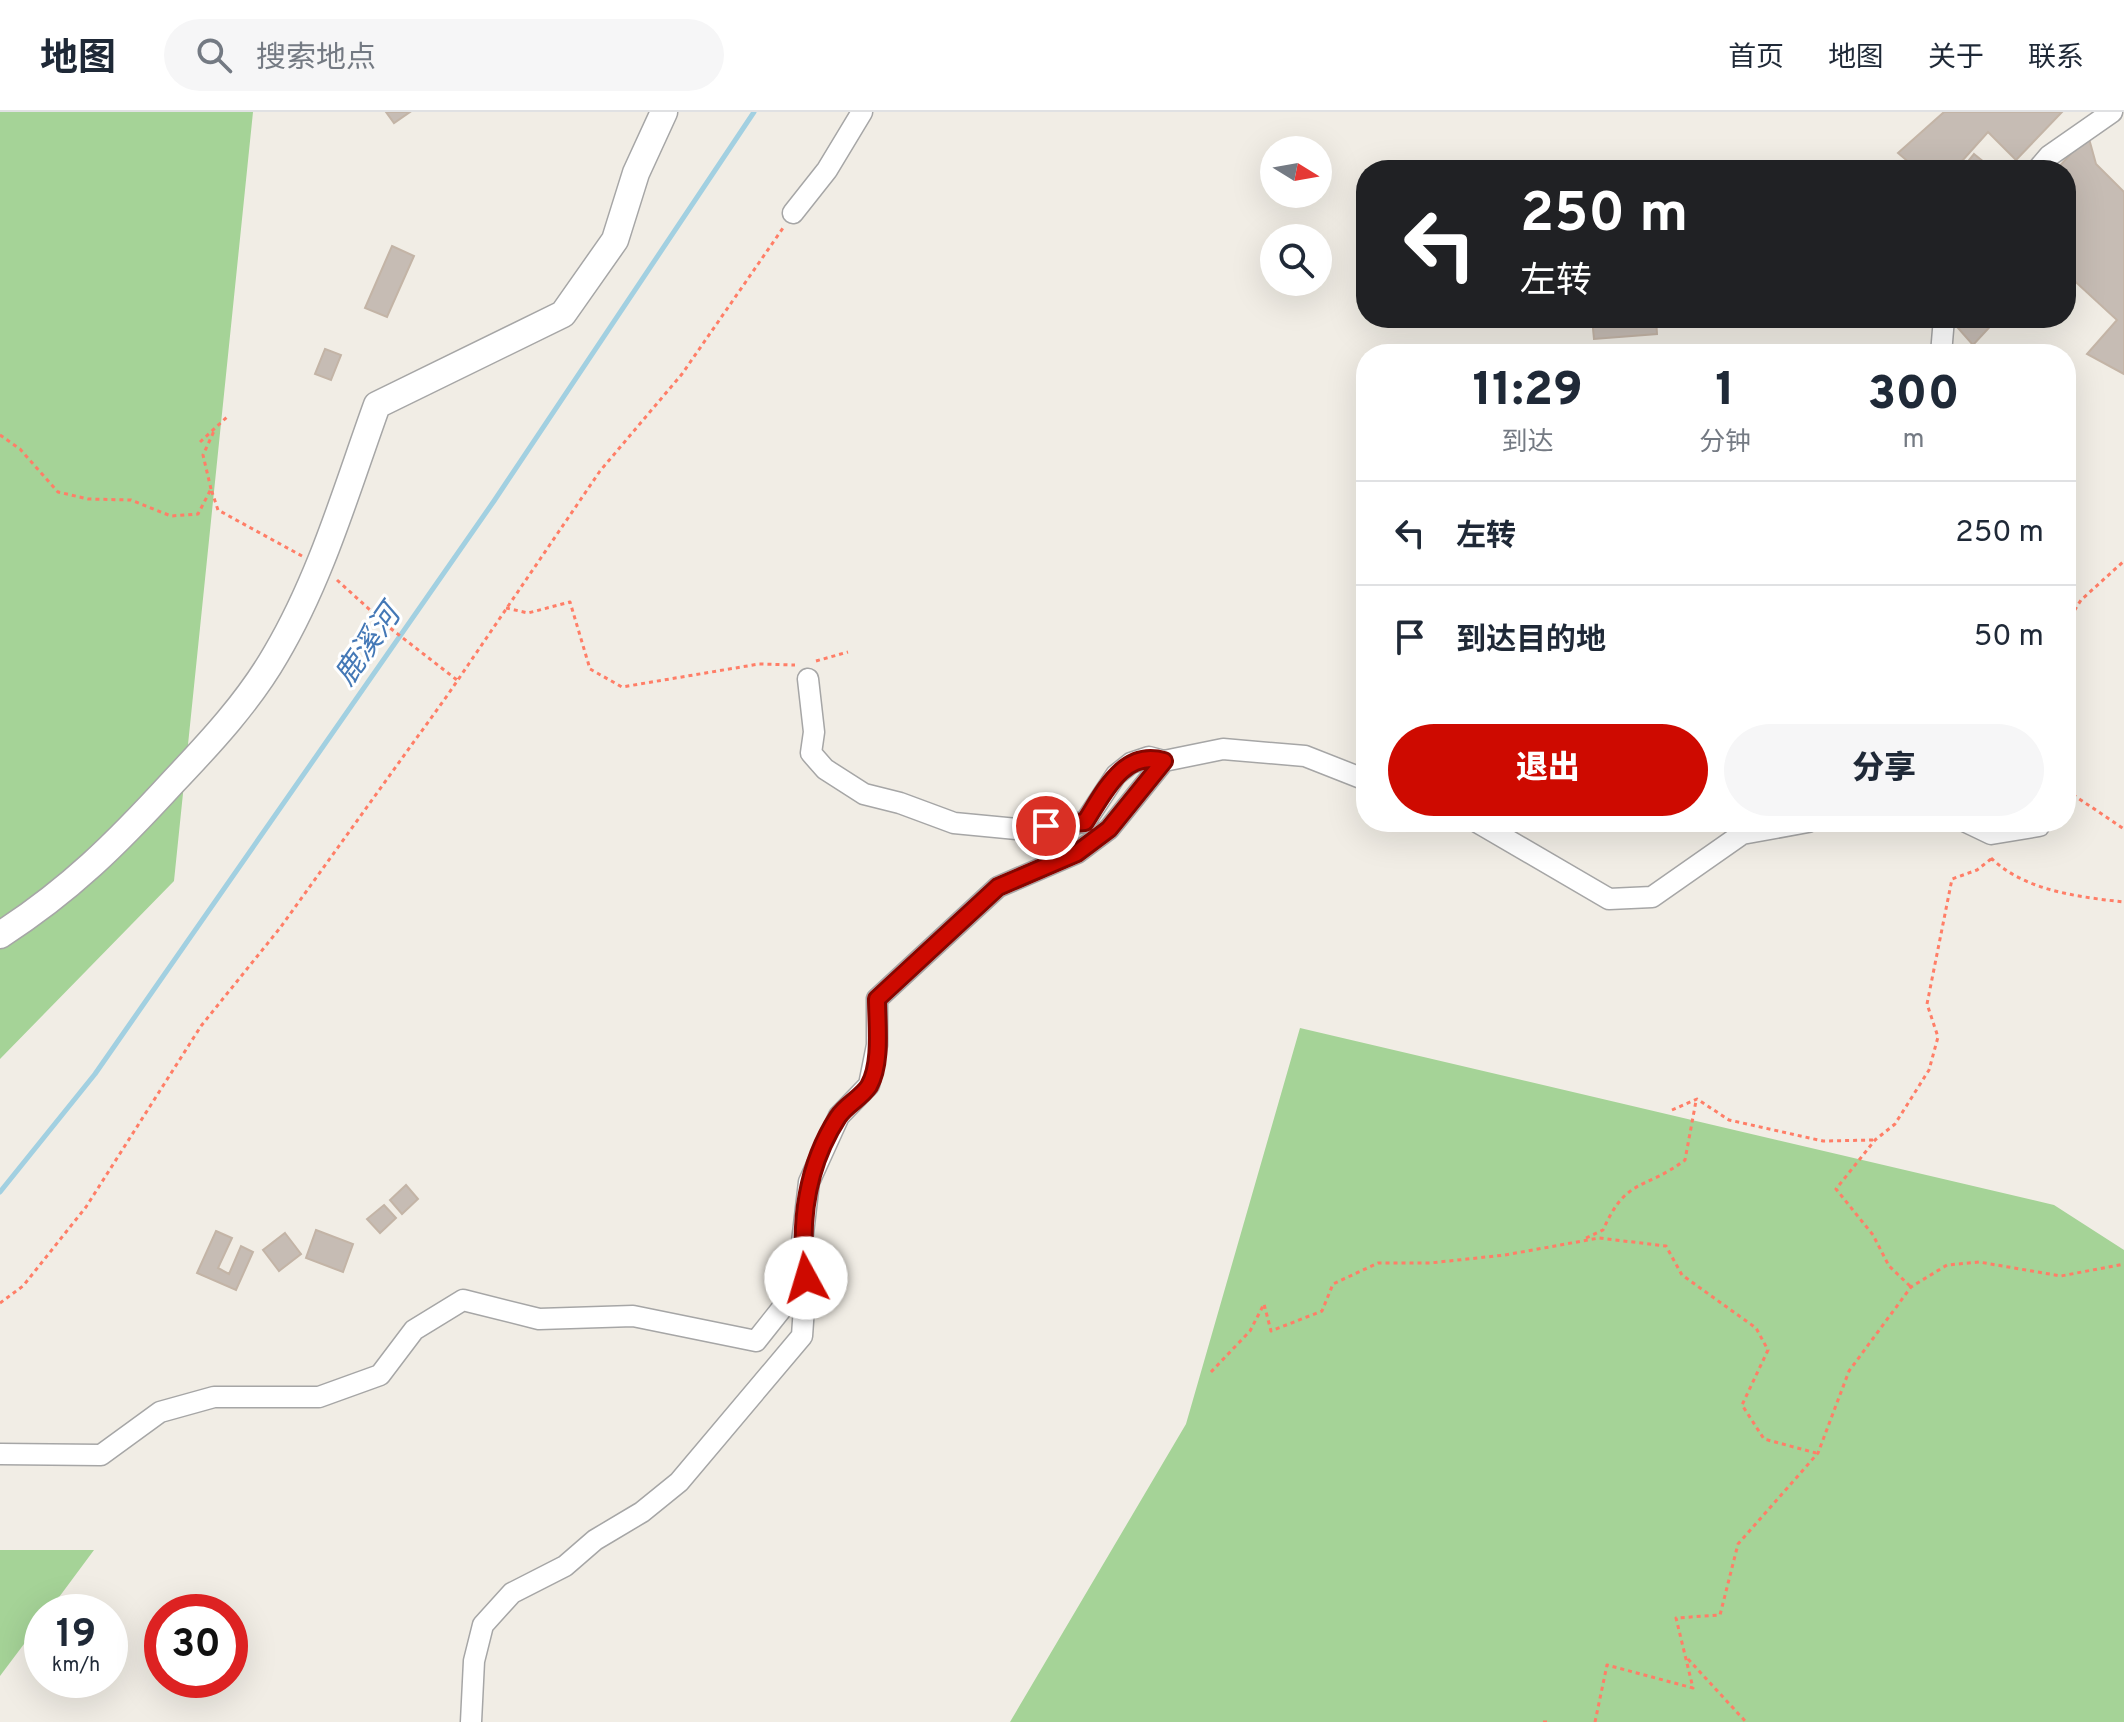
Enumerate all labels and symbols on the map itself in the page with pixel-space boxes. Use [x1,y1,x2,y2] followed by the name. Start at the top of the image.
[1260,136,1332,208] north arrow
[328,595,413,694] water label: 鹿溪河
[1012,792,1080,860] pin
[764,1236,848,1320] position arrow
[144,1594,248,1698] speed limit sign: 30

